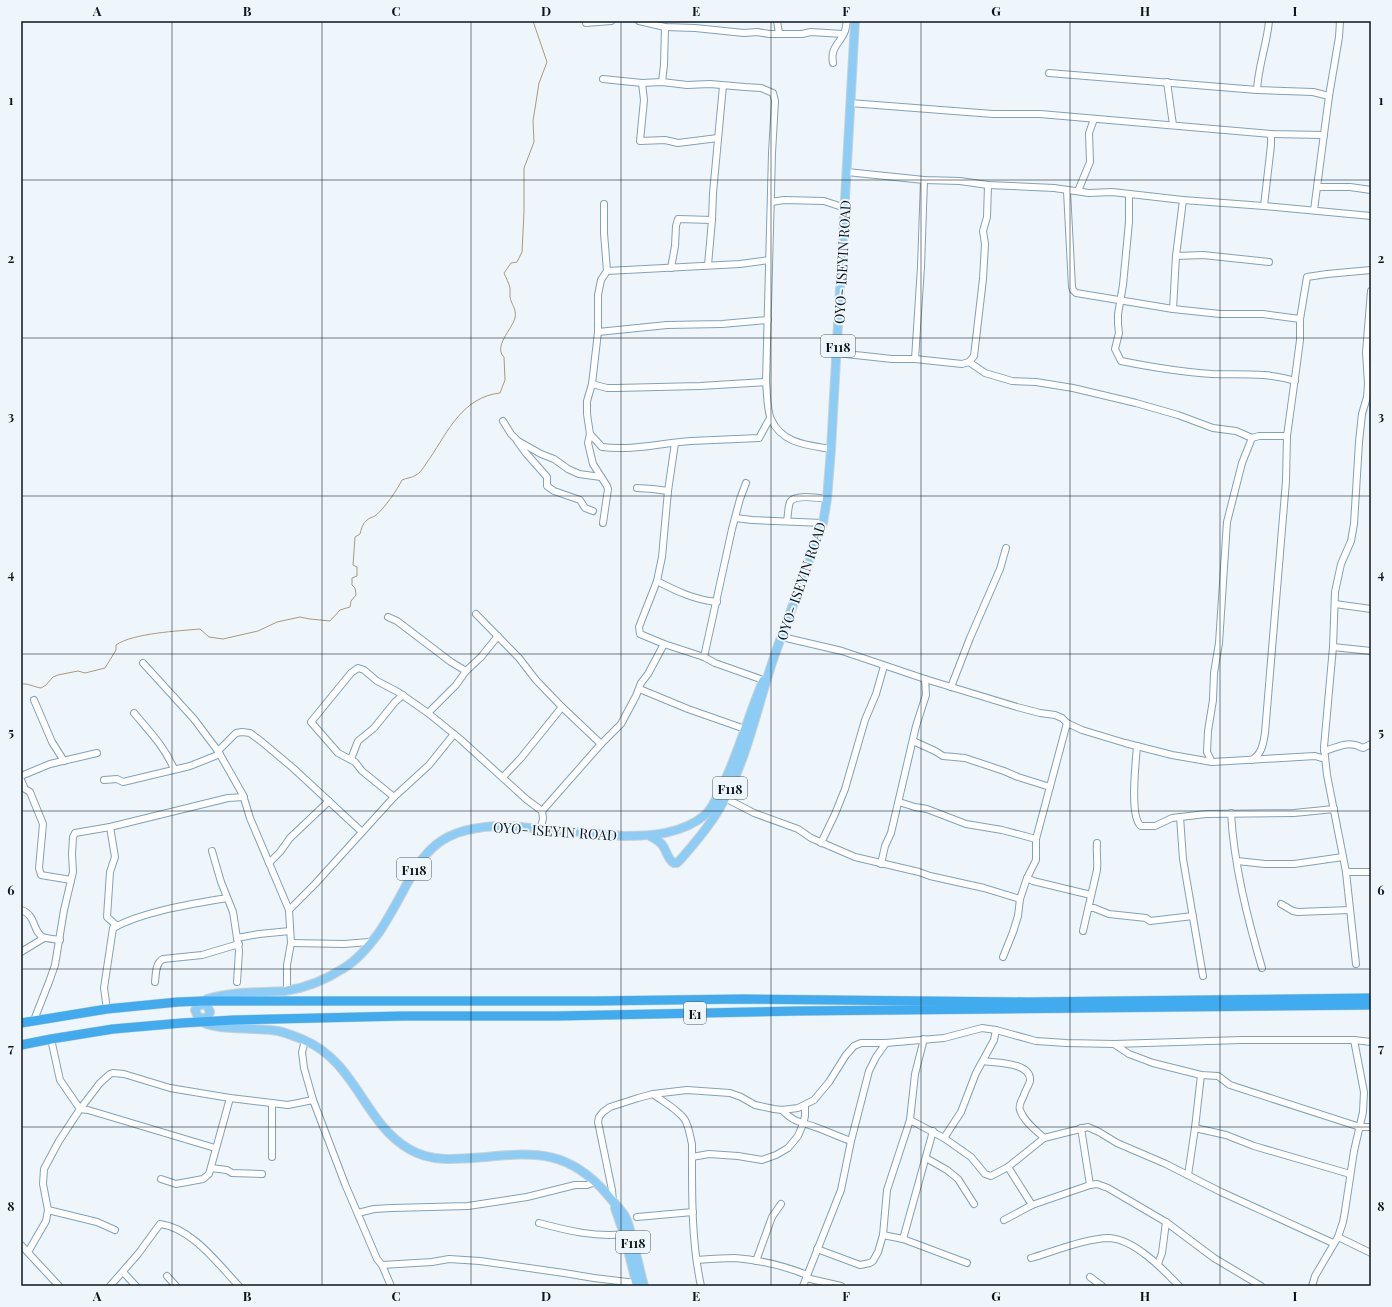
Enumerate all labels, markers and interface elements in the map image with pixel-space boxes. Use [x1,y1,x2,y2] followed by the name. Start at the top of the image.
[92,2,102,19] text: A
[243,2,252,19] text: B
[391,2,401,19] text: C
[541,2,551,19] text: D
[692,2,700,19] text: E
[842,2,850,19] text: F
[991,2,1001,19] text: G
[1140,2,1150,19] text: H
[1293,2,1298,19] text: I
[9,91,14,108] text: 1
[1379,91,1384,108] text: 1
[829,200,855,324] street label: OYO- ISEYIN ROAD
[8,249,15,266] text: 2
[1378,249,1385,266] text: 2
[821,335,855,357] road number: F118
[8,407,14,424] text: 3
[1378,407,1384,424] text: 3
[772,519,830,643] street label: OYO- ISEYIN ROAD
[8,565,15,582] text: 4
[1378,565,1385,582] text: 4
[8,723,14,740] text: 5
[1378,723,1384,740] text: 5
[713,777,747,799] road number: F118
[492,817,618,845] street label: OYO- ISEYIN ROAD
[397,858,431,880] road number: F118
[7,881,15,898] text: 6
[1377,881,1385,898] text: 6
[684,1002,706,1024] road number: E1
[8,1039,14,1056] text: 7
[1378,1039,1384,1056] text: 7
[7,1197,15,1214] text: 8
[1377,1197,1385,1214] text: 8
[616,1231,650,1253] road number: F118
[92,1287,102,1304] text: A
[243,1287,252,1304] text: B
[391,1287,401,1304] text: C
[541,1287,551,1304] text: D
[692,1287,700,1304] text: E
[842,1287,850,1304] text: F
[991,1287,1001,1304] text: G
[1140,1287,1150,1304] text: H
[1293,1287,1298,1304] text: I

